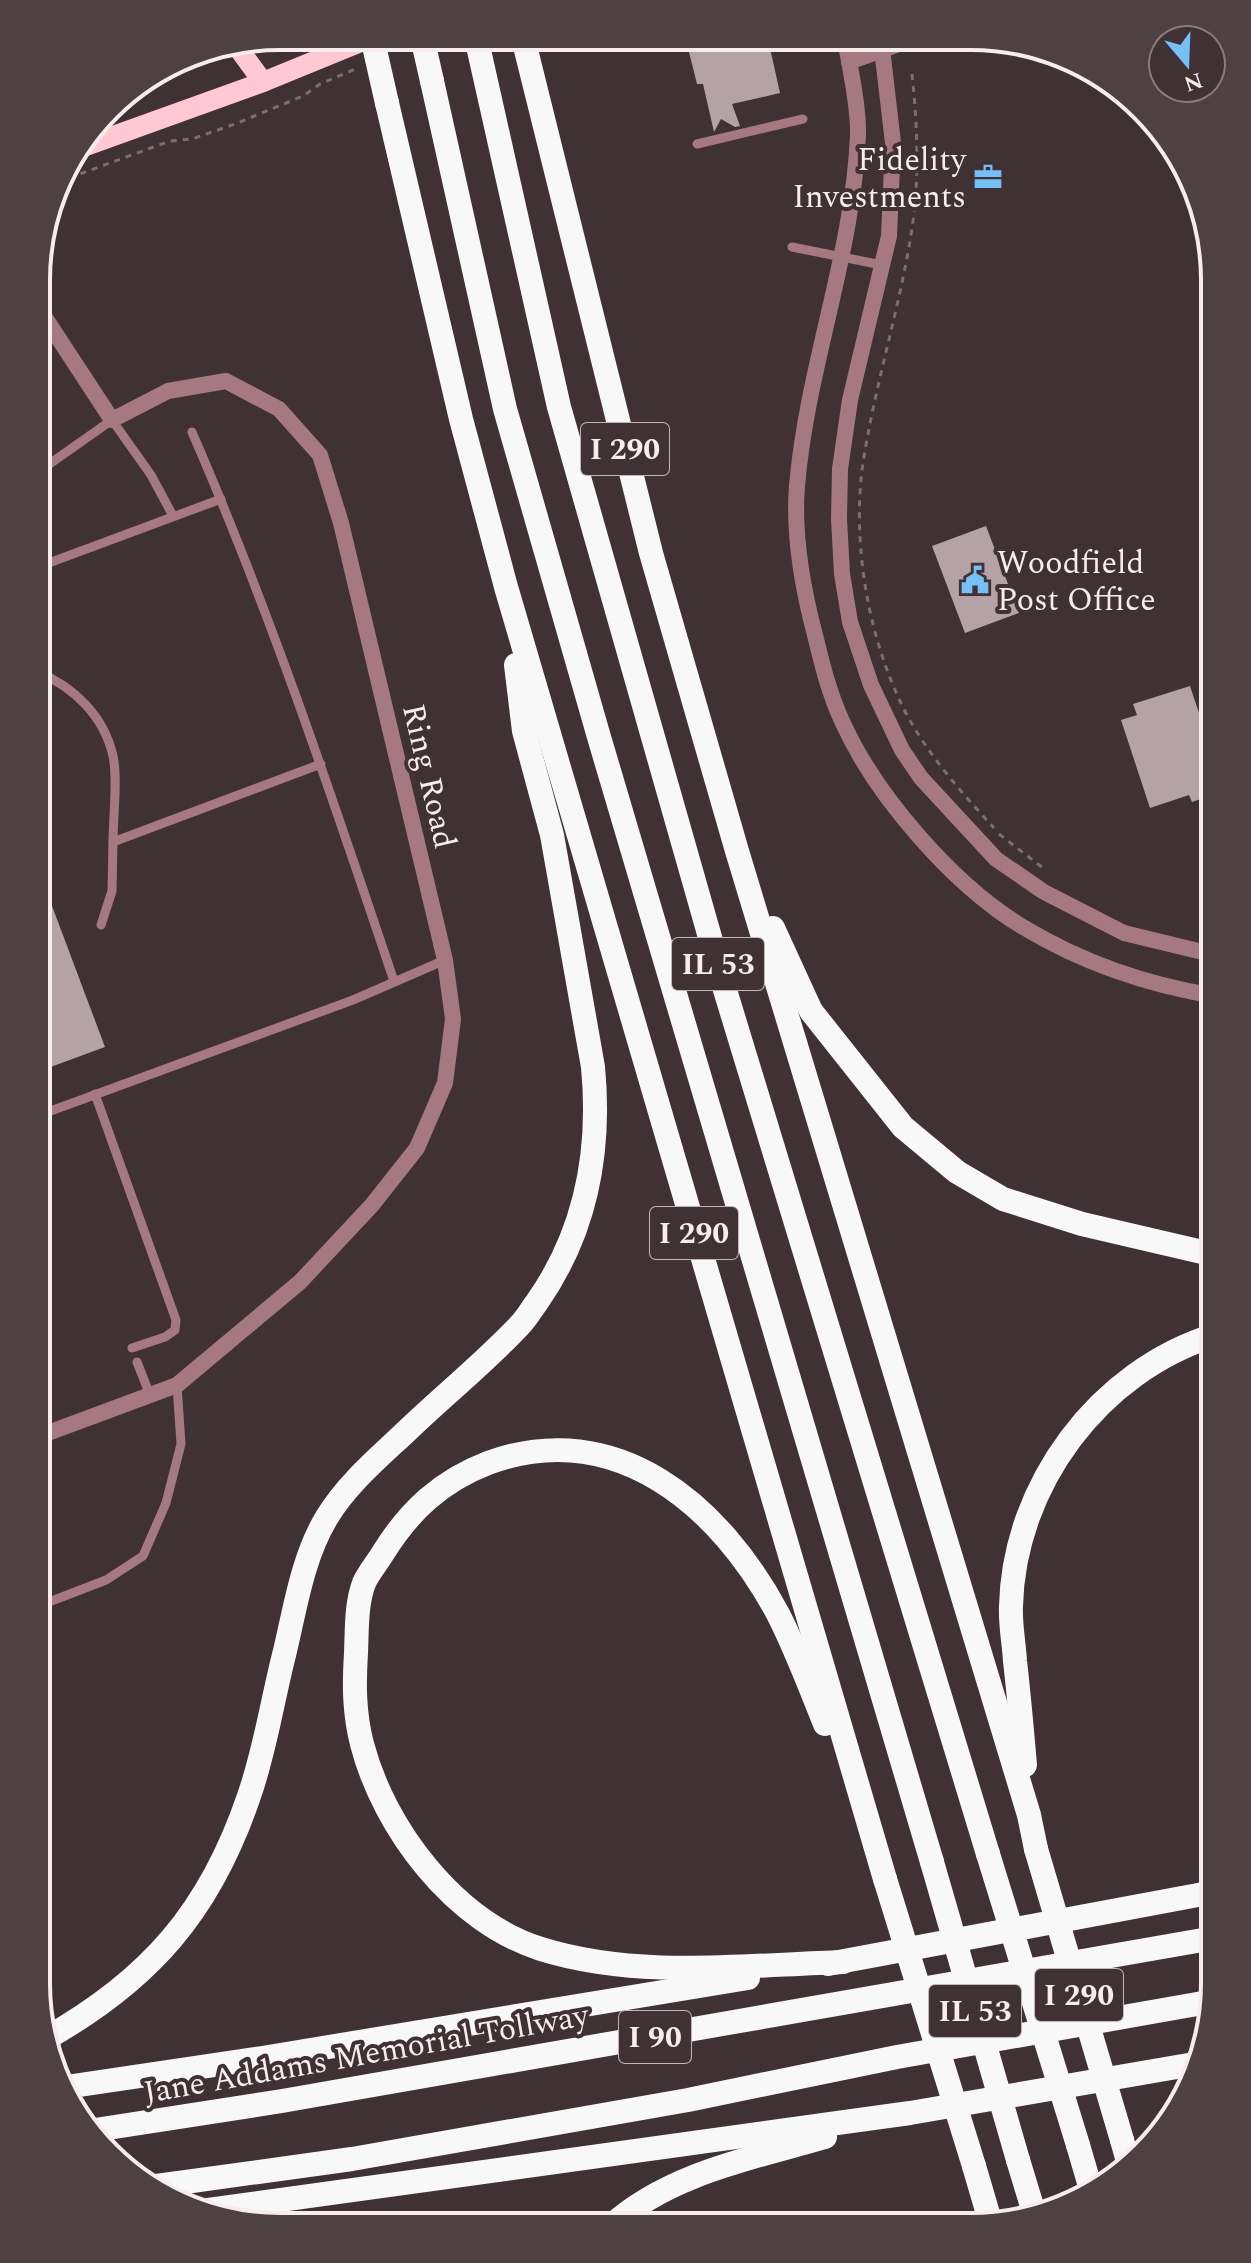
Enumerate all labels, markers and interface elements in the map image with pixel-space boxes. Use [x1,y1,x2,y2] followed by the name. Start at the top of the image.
[1147,24,1227,104] north arrow
[1179,63,1207,100] text: N
[792,136,968,222] place label: Fidelity Investments
[973,162,1003,192] office icon: Fidelity Investments
[581,423,669,475] road number: I 290
[997,539,1156,625] place label: Woodfield Post Office
[960,565,990,595] public building icon: Woodfield Post Office
[388,699,469,854] street label: Ring Road
[672,938,764,990] road number: IL 53
[650,1207,738,1259] road number: I 290
[1035,1969,1123,2021] road number: I 290
[929,1985,1021,2037] road number: IL 53
[140,1991,594,2118] street label: Jane Addams Memorial Tollway
[619,2011,691,2063] road number: I 90

